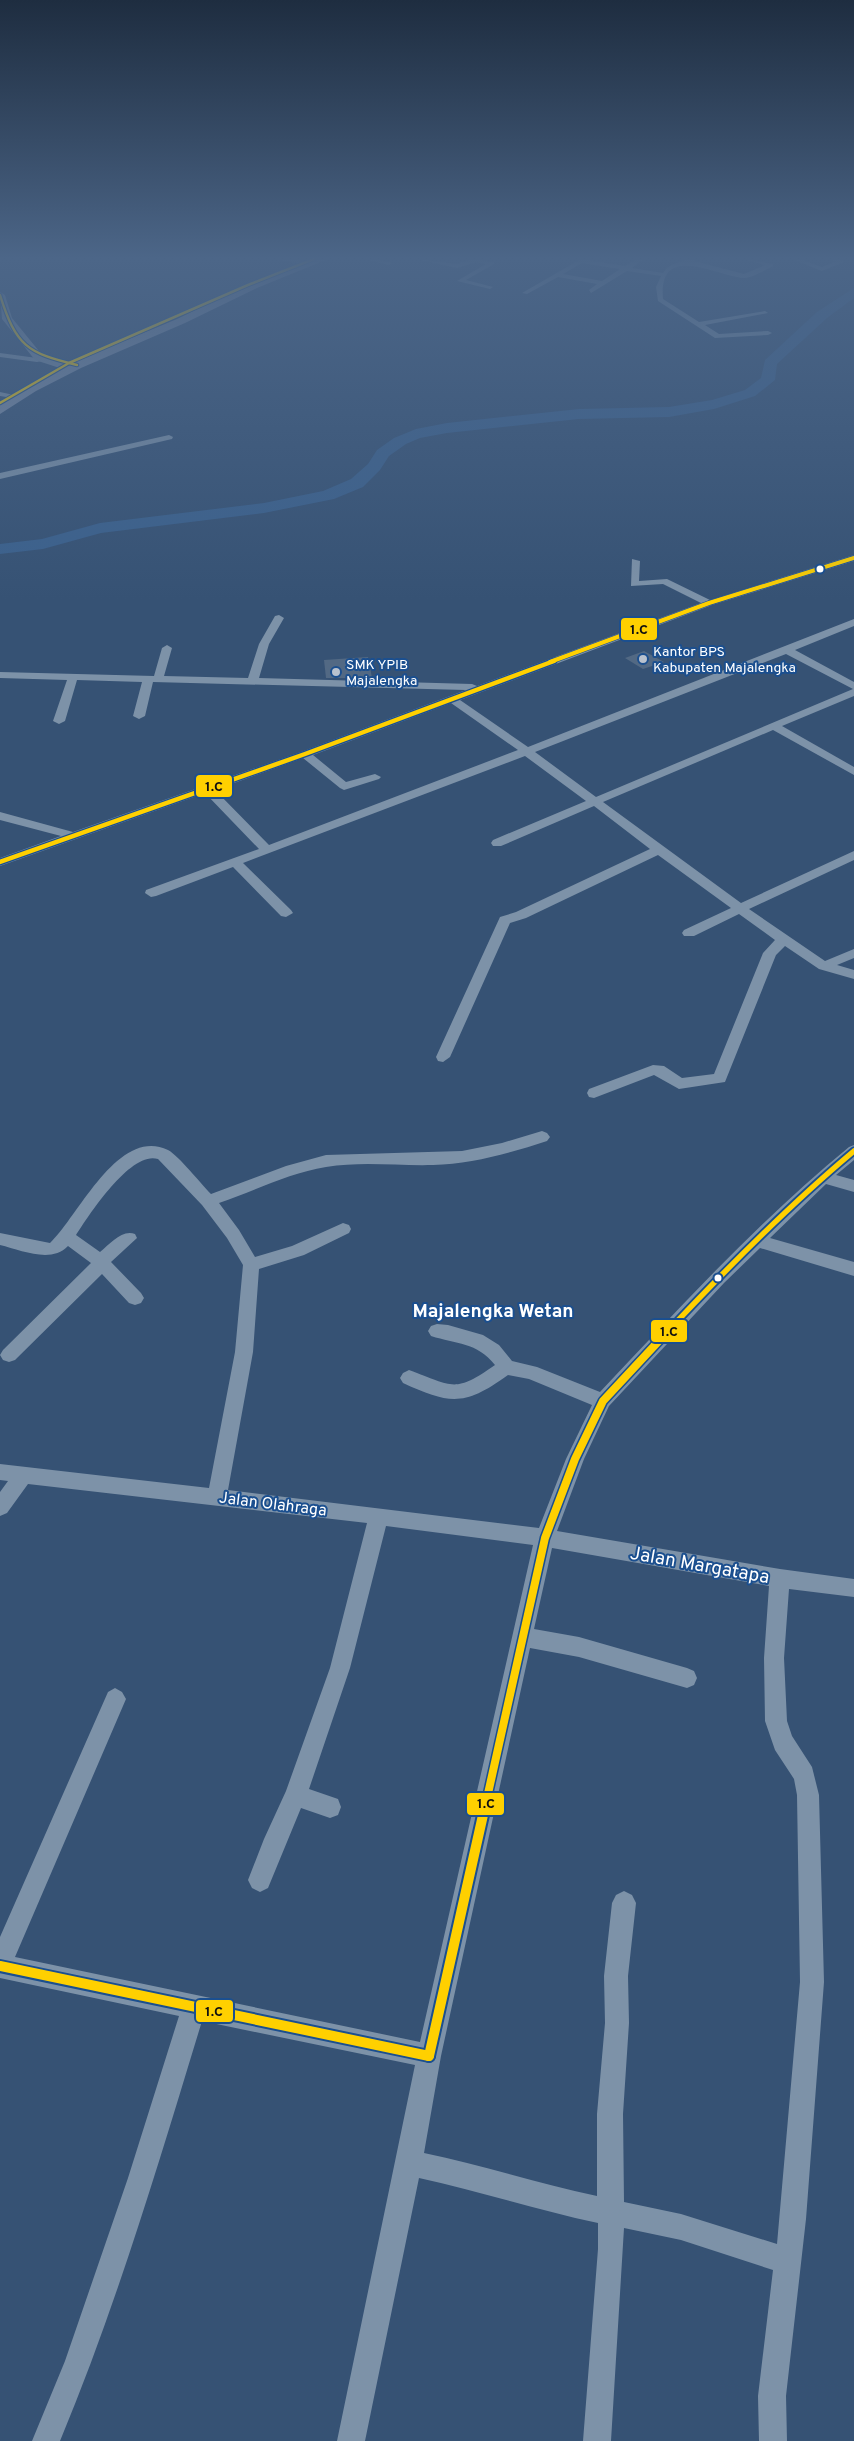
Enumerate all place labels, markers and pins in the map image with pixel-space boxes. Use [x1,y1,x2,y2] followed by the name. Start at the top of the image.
[815,564,825,574] unlabelled marker
[653,644,796,677] place label: Kantor BPS Kabupaten Majalengka
[637,653,649,665] marker: Kantor BPS Kabupaten Majalengka
[346,657,417,690] place label: SMK YPIB Majalengka
[330,666,342,678] marker: SMK YPIB Majalengka
[713,1273,723,1283] unlabelled marker

